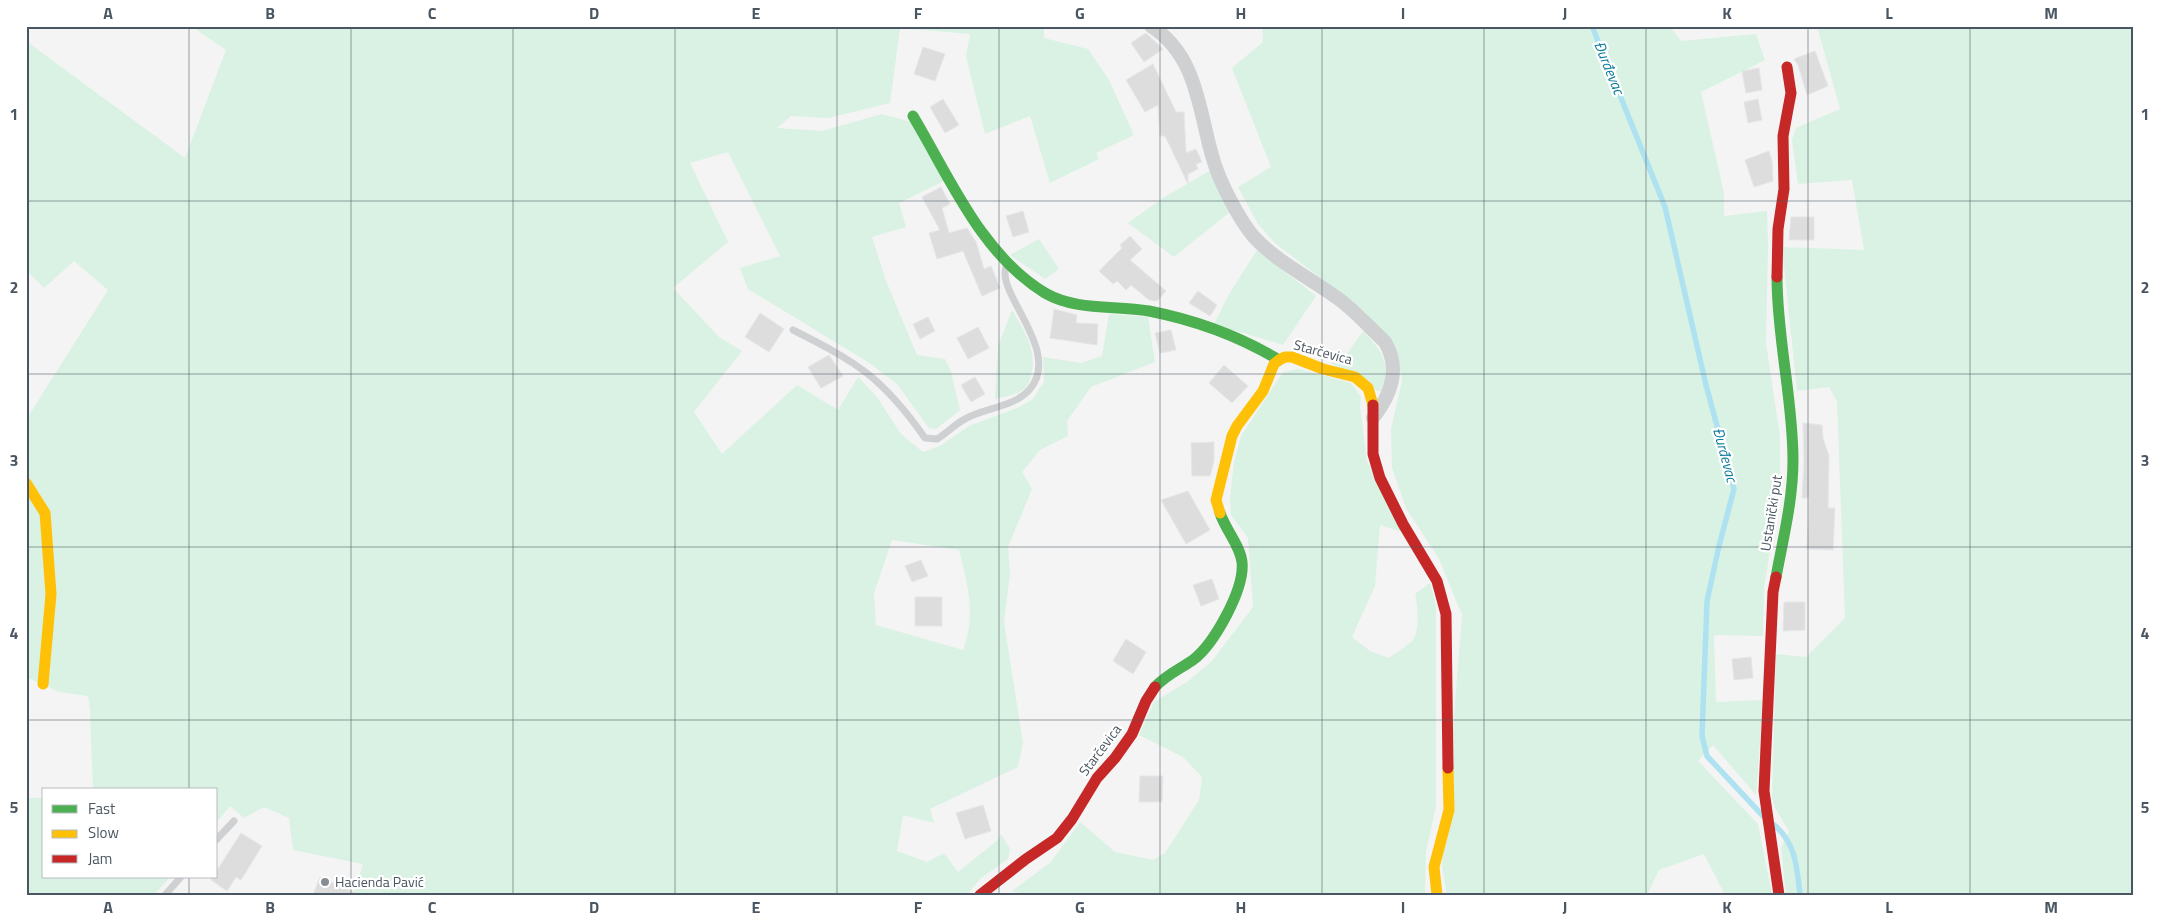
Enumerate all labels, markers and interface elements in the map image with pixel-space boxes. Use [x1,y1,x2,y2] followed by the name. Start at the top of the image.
[103,1,113,25] text: A
[265,1,275,25] text: B
[428,1,437,25] text: C
[589,1,599,25] text: D
[752,1,761,25] text: E
[914,1,923,25] text: F
[1075,1,1085,25] text: G
[1236,1,1246,25] text: H
[1401,1,1405,25] text: I
[1563,1,1567,25] text: J
[1722,1,1732,25] text: K
[1885,1,1893,25] text: L
[2044,1,2058,25] text: M
[1588,38,1631,100] water label: Đurđevac
[10,102,18,126] text: 1
[2141,102,2149,126] text: 1
[10,275,18,299] text: 2
[2141,275,2149,299] text: 2
[1291,334,1355,369] street label: Starčevica
[1707,425,1744,487] water label: Đurđevac
[10,448,18,472] text: 3
[2141,448,2149,472] text: 3
[1754,473,1787,552] street label: Ustanički put
[10,621,19,645] text: 4
[2141,621,2150,645] text: 4
[1073,719,1126,780] street label: Starčevica
[42,788,218,878] legend
[10,795,19,819] text: 5
[2141,795,2150,819] text: 5
[88,797,116,820] text: Fast
[88,821,119,844] text: Slow
[88,847,112,870] text: Jam
[335,871,424,892] place label: Hacienda Pavić
[319,876,331,888] marker: Hacienda Pavić
[103,895,113,919] text: A
[265,895,275,919] text: B
[428,895,437,919] text: C
[589,895,599,919] text: D
[752,895,761,919] text: E
[914,895,923,919] text: F
[1075,895,1085,919] text: G
[1236,895,1246,919] text: H
[1401,895,1405,919] text: I
[1563,895,1567,919] text: J
[1722,895,1732,919] text: K
[1885,895,1893,919] text: L
[2044,895,2058,919] text: M

